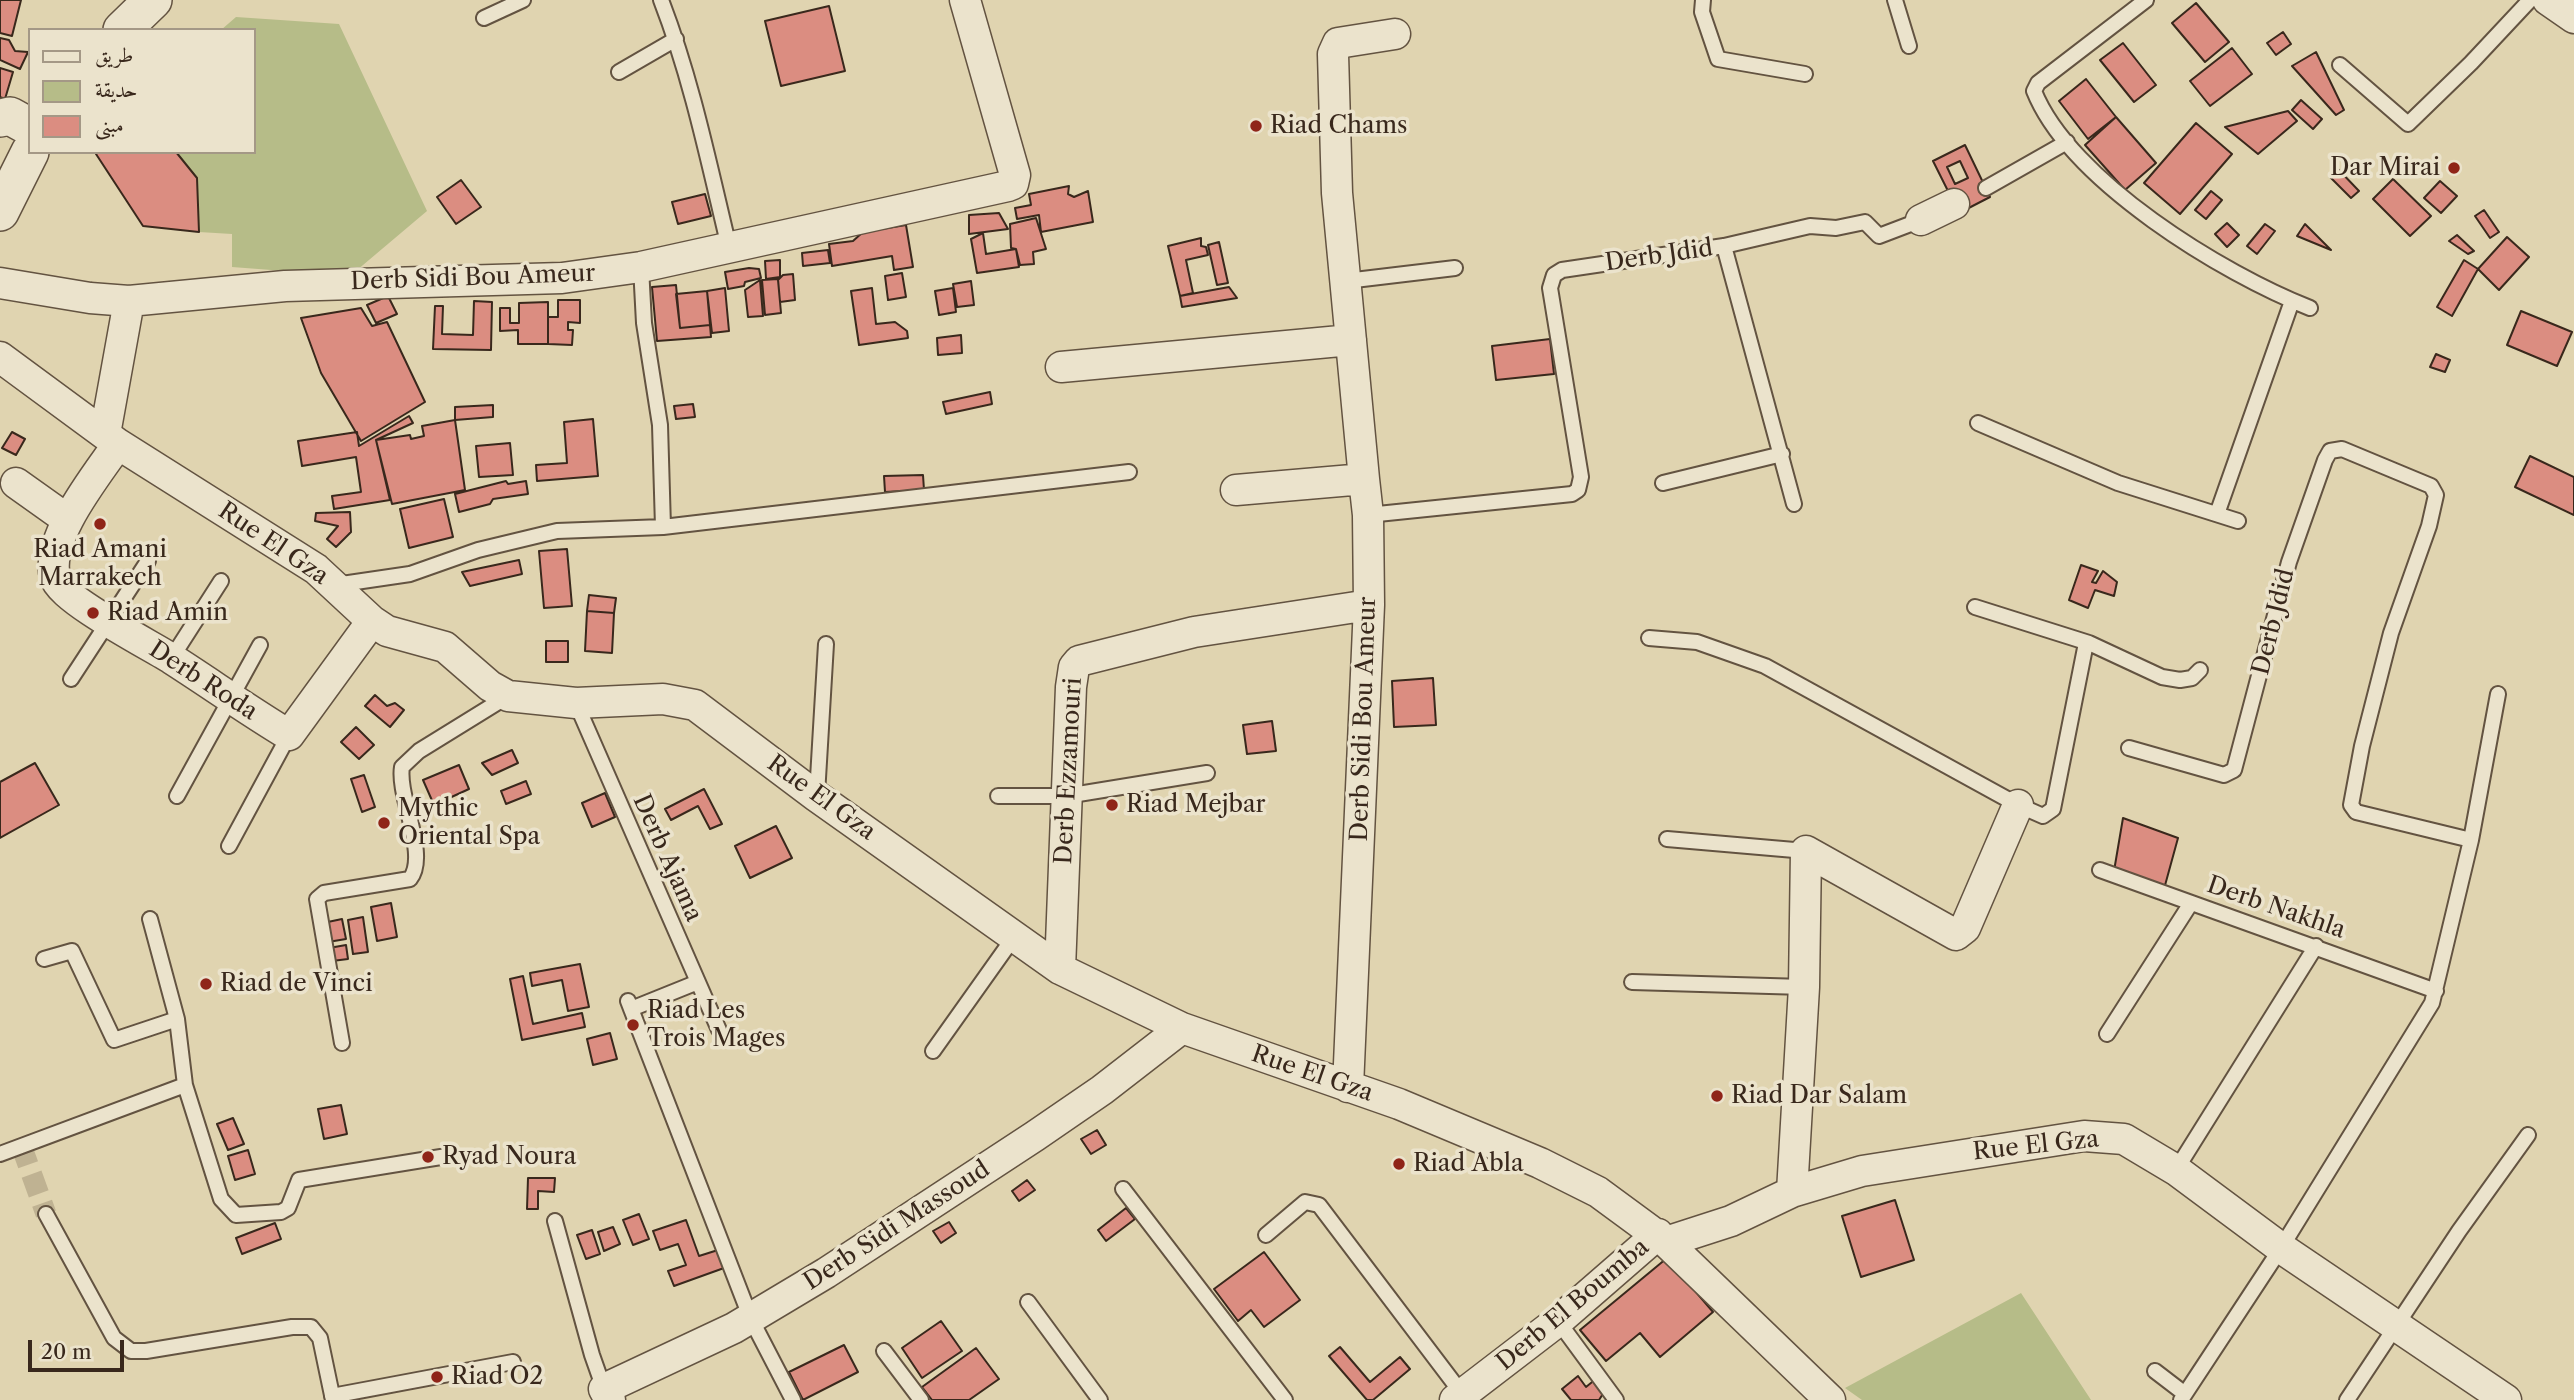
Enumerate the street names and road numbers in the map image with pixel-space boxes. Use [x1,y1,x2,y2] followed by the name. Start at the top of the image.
[1603,234,1715,278] street label: Derb Jdid
[350,259,596,297] street label: Derb Sidi Bou Ameur
[212,497,334,591] street label: Rue El Gza
[2247,566,2301,678] street label: Derb Jdid
[1345,596,1383,842] street label: Derb Sidi Bou Ameur
[143,635,263,727] street label: Derb Roda
[1050,677,1088,865] street label: Derb Ezzamouri
[761,749,881,847] street label: Rue El Gza
[626,790,708,926] street label: Derb Ajama
[2203,871,2349,945] street label: Derb Nakhla
[1247,1040,1377,1108] street label: Rue El Gza
[1972,1125,2100,1167] street label: Rue El Gza
[799,1155,995,1297] street label: Derb Sidi Massoud
[1491,1233,1655,1377] street label: Derb El Boumba

